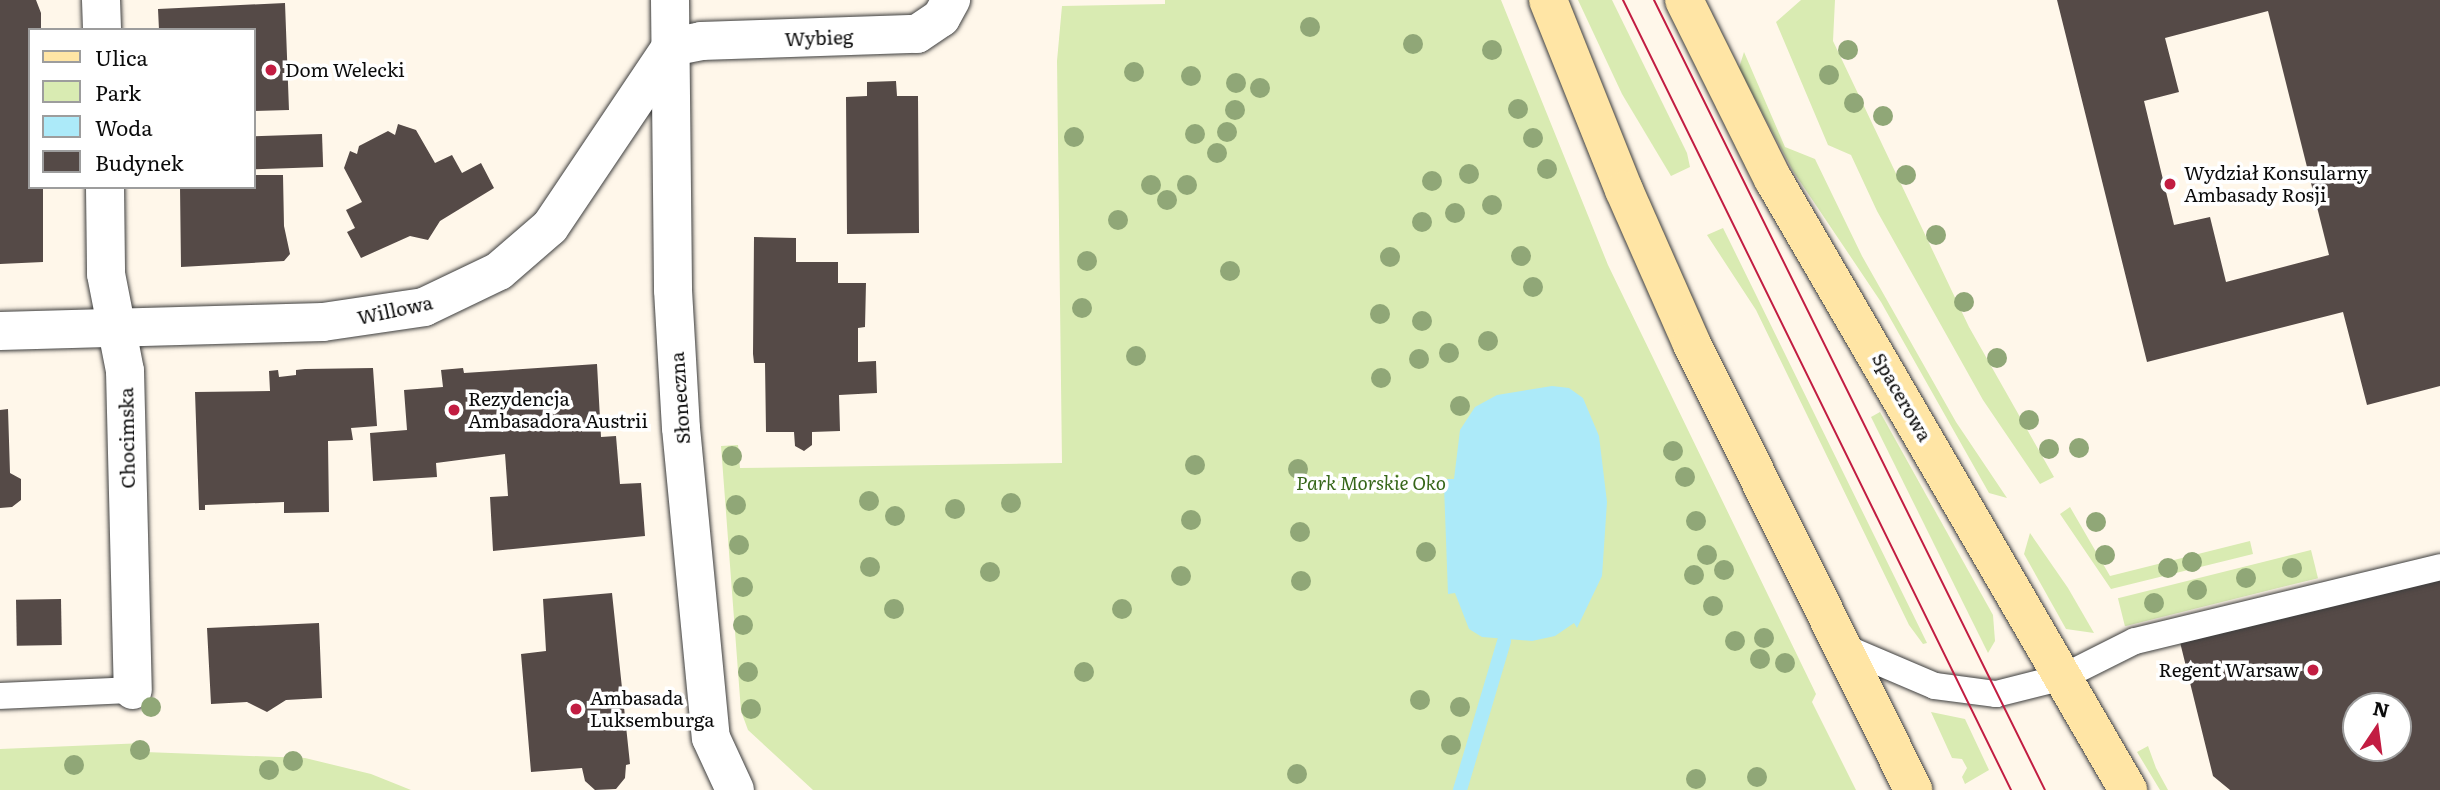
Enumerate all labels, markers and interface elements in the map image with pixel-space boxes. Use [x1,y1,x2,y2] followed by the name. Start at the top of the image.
[784,25,854,51] street label: Wybieg
[28,28,256,189] legend
[95,41,148,72] text: Ulica
[285,59,405,81] place label: Dom Welecki
[263,62,279,78] marker: Dom Welecki
[95,76,141,107] text: Park
[95,111,153,142] text: Woda
[95,146,184,177] text: Budynek
[2184,162,2368,206] place label: Wydział Konsularny Ambasady Rosji
[2162,176,2178,192] marker: Wydział Konsularny Ambasady Rosji
[355,291,435,329] street label: Willowa
[1868,349,1936,445] street label: Spacerowa
[665,351,695,445] street label: Słoneczna
[115,387,139,489] street label: Chocimska
[468,388,648,432] place label: Rezydencja Ambasadora Austrii
[446,402,462,418] marker: Rezydencja Ambasadora Austrii
[1296,472,1446,494] park label: Park Morskie Oko
[2159,659,2299,681] place label: Regent Warsaw
[2305,662,2321,678] marker: Regent Warsaw
[590,687,715,731] place label: Ambasada Luksemburga
[2342,692,2412,762] north arrow
[2370,693,2392,724] text: N
[568,701,584,717] marker: Ambasada Luksemburga

